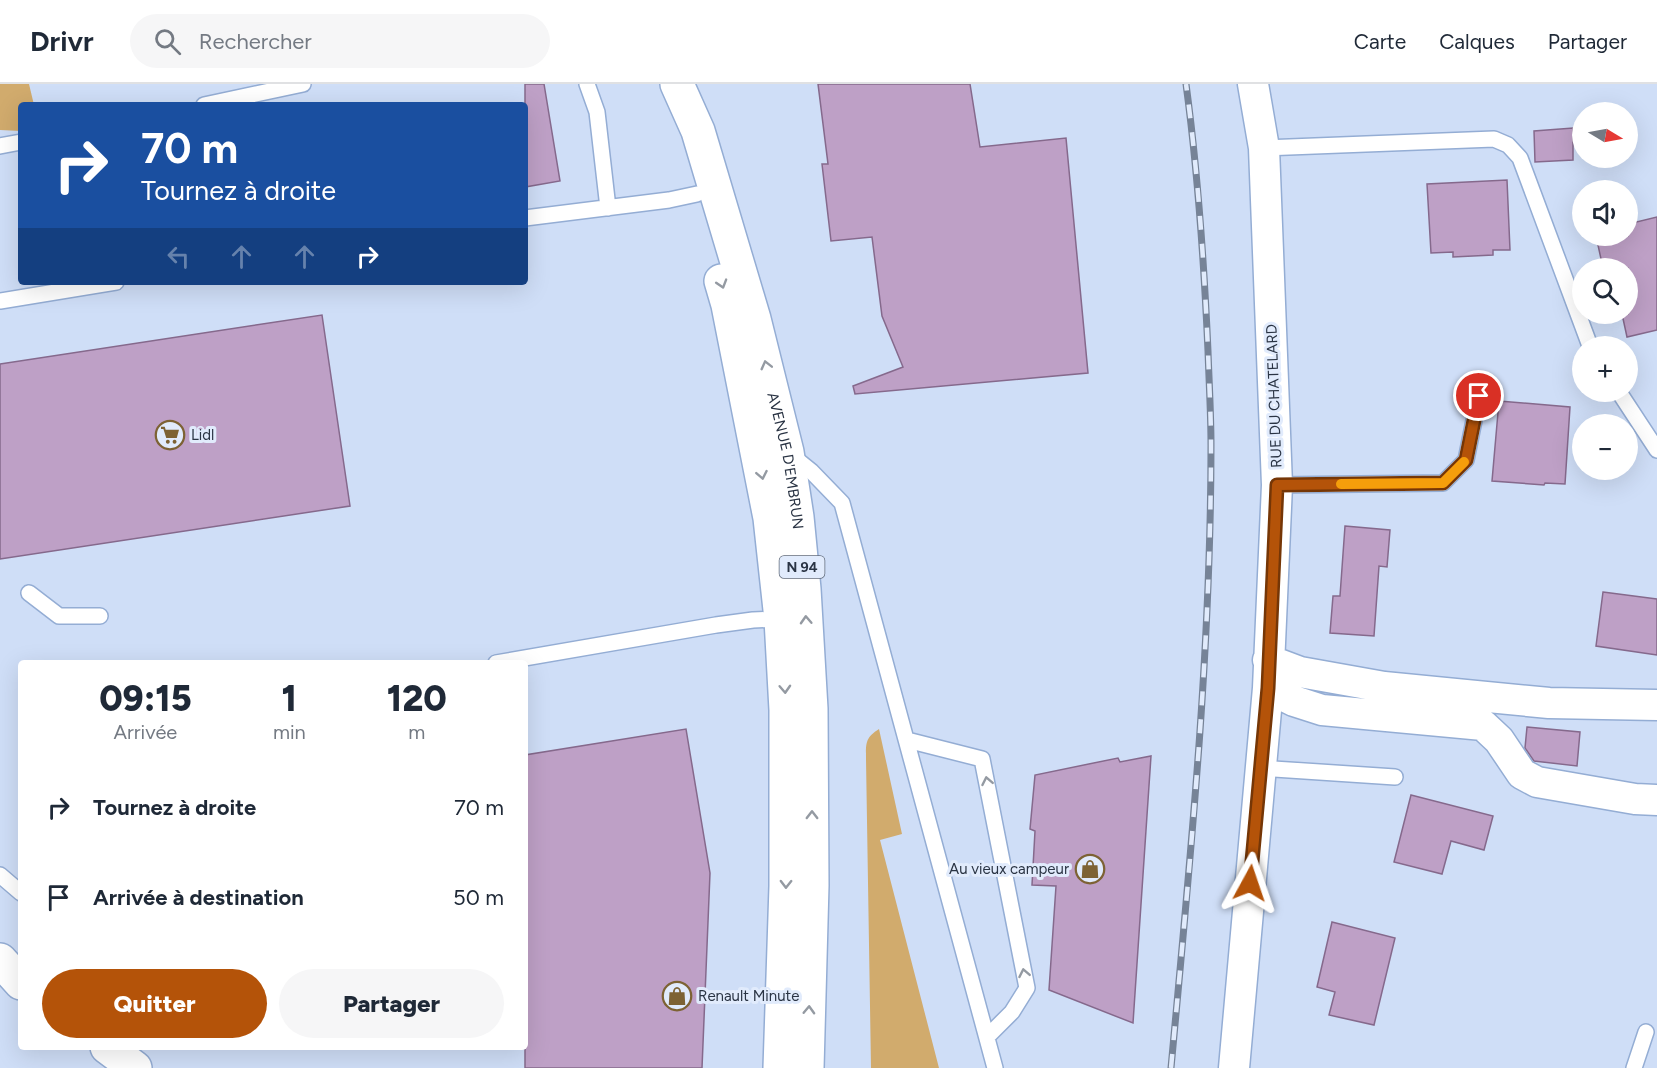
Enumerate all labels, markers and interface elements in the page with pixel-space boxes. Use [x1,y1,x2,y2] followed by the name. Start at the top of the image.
[130,14,550,68] search box
[30,24,94,58] text: Drivr
[151,25,184,58] icon: search
[199,28,312,55] text: Rechercher
[1354,29,1406,54] text: Carte
[1439,29,1515,54] text: Calques
[1548,29,1627,54] text: Partager
[1572,102,1638,168] north arrow
[1572,102,1638,480] map controls
[141,123,238,174] text: 70 m
[42,126,120,204] icon: right
[141,174,336,207] text: Tournez à droite
[1572,180,1638,246] button: sound
[162,240,195,273] icon: left
[225,240,258,273] icon: ahead
[288,240,321,273] icon: ahead
[351,240,384,273] icon: right
[1572,258,1638,324] button: search
[714,278,727,289] one-way arrow
[1262,324,1286,468] street label: RUE DU CHATELARD
[1572,336,1638,402] button: +
[760,361,773,371] one-way arrow
[1453,370,1504,421] pin
[1462,379,1495,412] icon: arrive
[763,390,807,530] street label: AVENUE D'EMBRUN
[1572,414,1638,480] button: −
[154,419,186,451] supermarket icon: Lidl
[191,426,214,444] place label: Lidl
[755,469,768,479] one-way arrow
[780,556,824,578] road number: N 94
[800,615,813,624] one-way arrow
[99,677,192,720] text: 09:15
[282,677,297,720] text: 1
[387,677,447,720] text: 120
[778,685,791,694] one-way arrow
[114,720,177,744] text: Arrivée
[273,720,306,744] text: min
[408,720,425,744] text: m
[981,777,994,787] one-way arrow
[42,791,75,824] icon: right
[93,794,256,821] text: Tournez à droite
[454,794,504,821] text: 70 m
[806,810,818,819] one-way arrow
[1218,851,1282,915] position arrow
[1074,853,1106,885] shop icon: Au vieux campeur
[949,860,1069,878] place label: Au vieux campeur
[780,880,792,889] one-way arrow
[42,881,75,914] icon: arrive
[93,884,304,911] text: Arrivée à destination
[453,884,504,911] text: 50 m
[1018,968,1031,978] one-way arrow
[42,969,267,1038] button: Quitter
[279,969,504,1038] button: Partager
[661,980,693,1012] shop icon: Renault Minute
[698,987,799,1005] place label: Renault Minute
[803,1005,815,1014] one-way arrow

